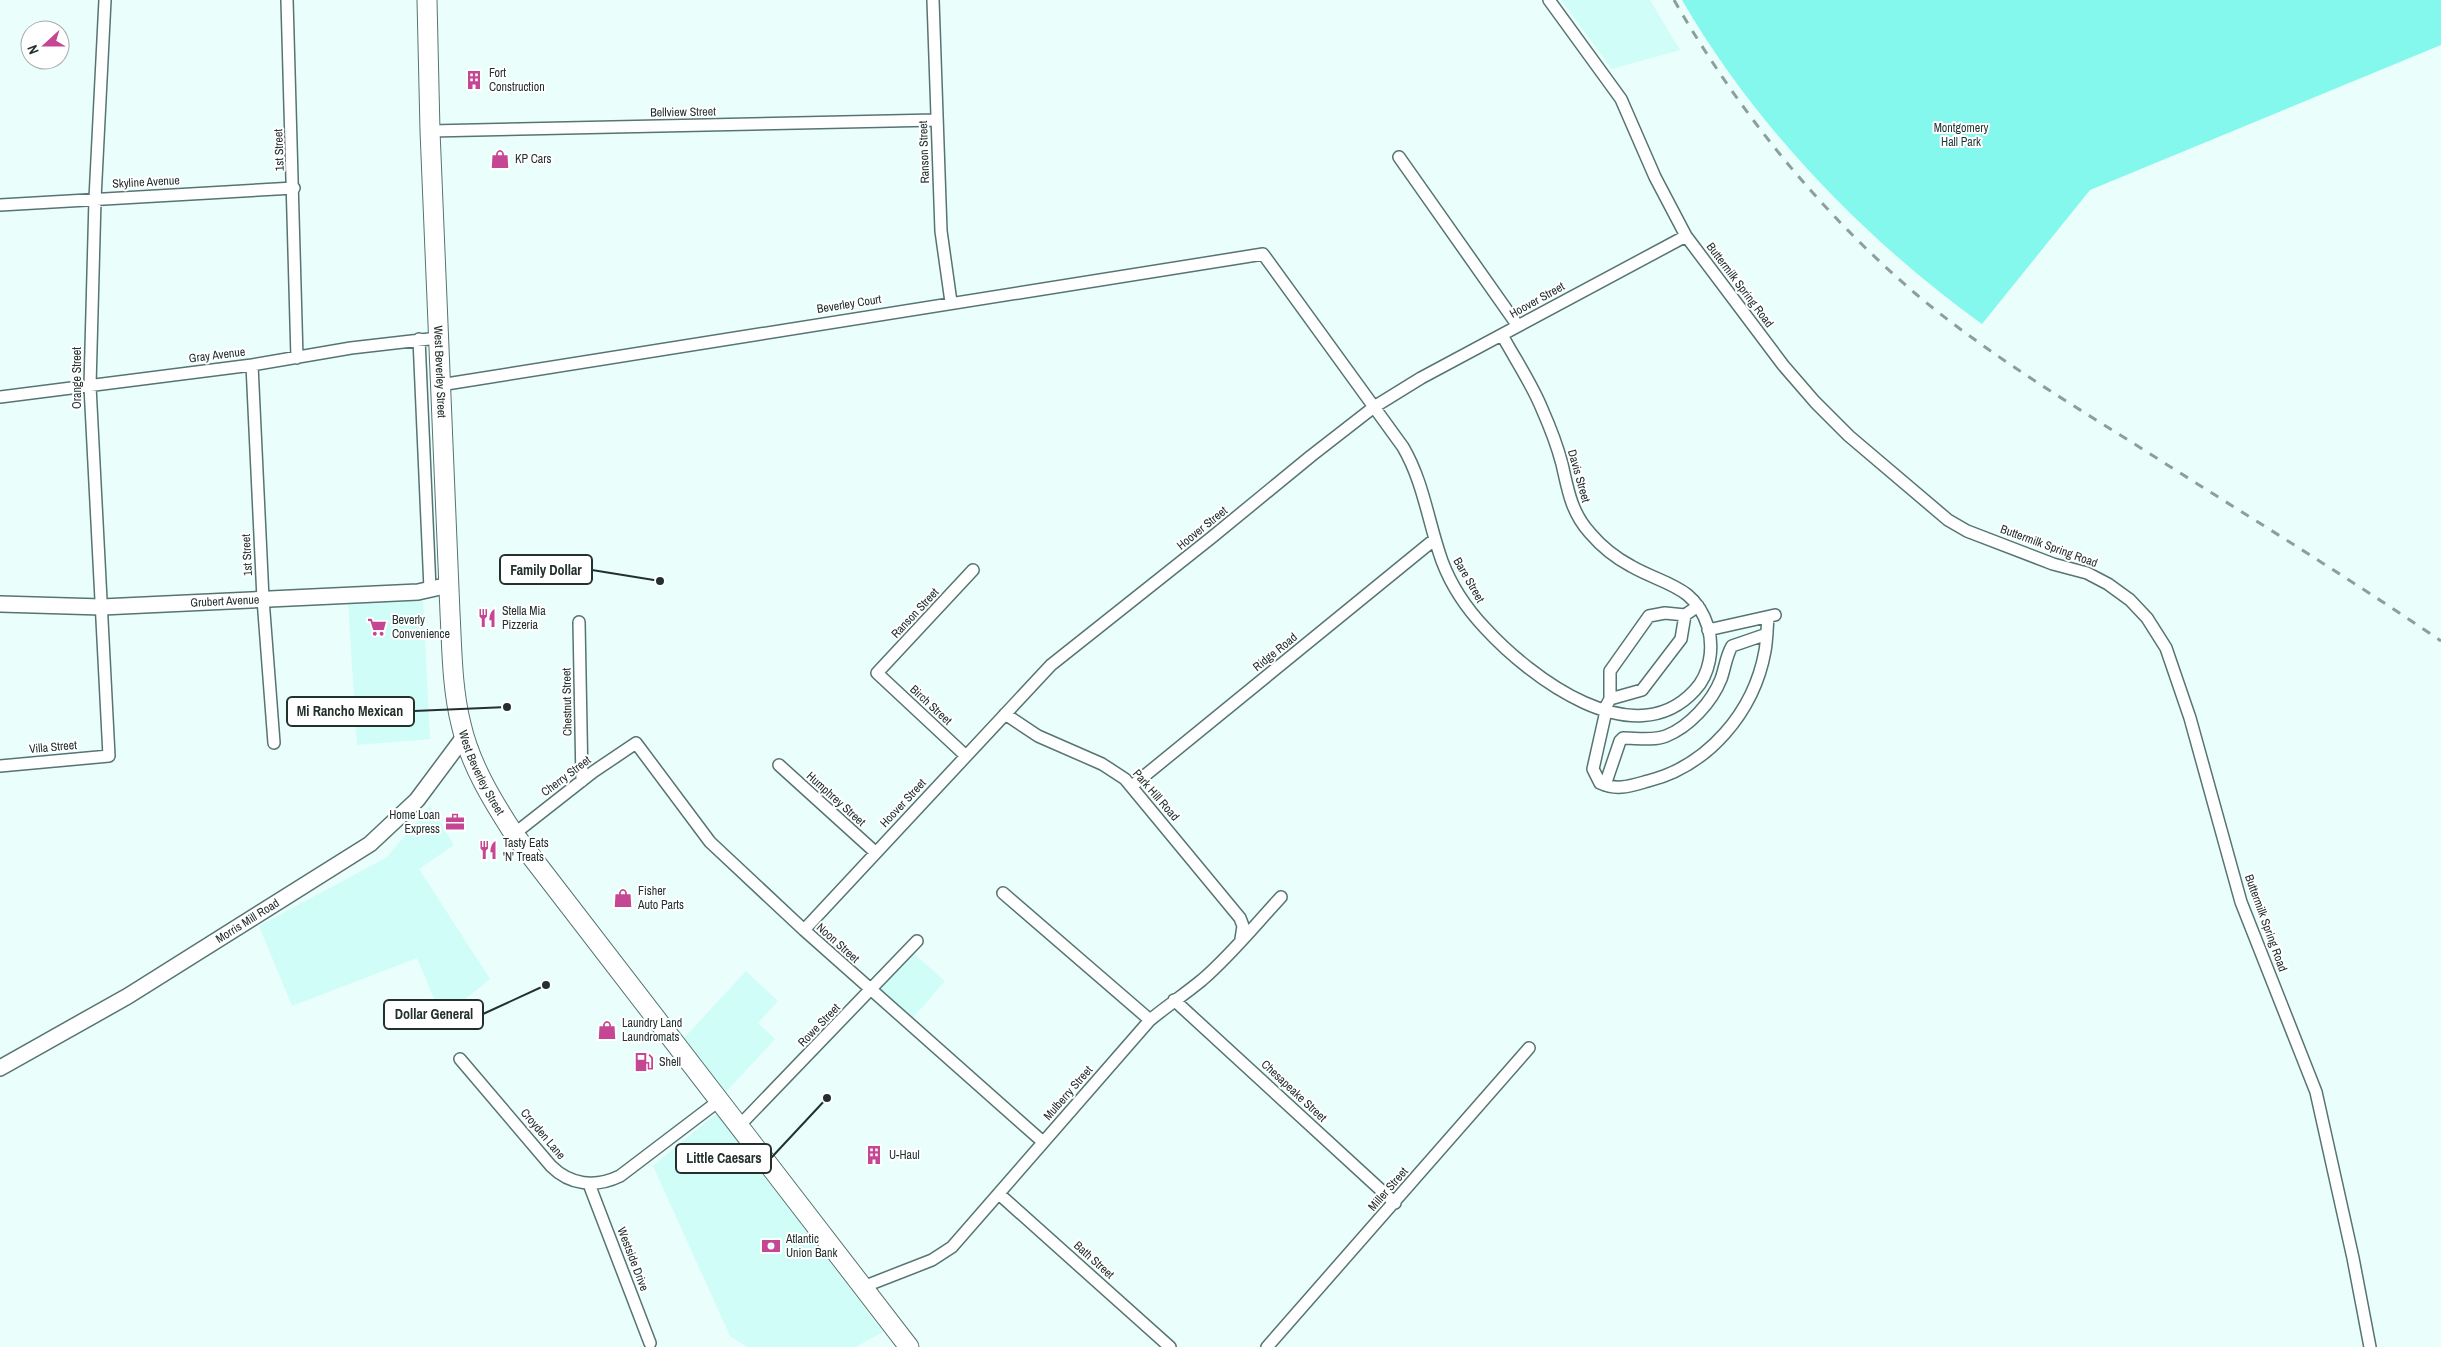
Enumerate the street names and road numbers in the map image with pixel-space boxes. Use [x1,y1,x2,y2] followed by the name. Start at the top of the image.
[650,103,716,121] street label: Bellview Street
[915,120,933,184] street label: Ranson Street
[270,128,288,171] street label: 1st Street
[112,172,180,192] street label: Skyline Avenue
[1703,239,1777,331] street label: Buttermilk Spring Road
[1507,278,1568,322] street label: Hoover Street
[816,291,883,317] street label: Beverley Court
[430,325,450,419] street label: West Beverley Street
[188,344,246,366] street label: Gray Avenue
[69,347,85,409] street label: Orange Street
[1564,448,1594,504] street label: Davis Street
[1173,503,1231,553] street label: Hoover Street
[1998,521,2100,571] street label: Buttermilk Spring Road
[238,533,256,576] street label: 1st Street
[1450,554,1489,606] street label: Bare Street
[888,584,942,641] street label: Ranson Street
[190,592,260,611] street label: Grubert Avenue
[1250,629,1300,675] street label: Ridge Road
[558,667,576,736] street label: Chestnut Street
[907,681,956,729] street label: Birch Street
[455,728,508,818] street label: West Beverley Street
[28,737,78,757] street label: Villa Street
[538,752,594,800] street label: Cherry Street
[1129,766,1183,824] street label: Park Hill Road
[803,768,869,830] street label: Humphrey Street
[876,775,930,831] street label: Hoover Street
[2241,872,2291,974] street label: Buttermilk Spring Road
[213,895,282,947] street label: Morris Mill Road
[813,919,863,967] street label: Noon Street
[794,1000,844,1050] street label: Rowe Street
[1258,1056,1330,1126] street label: Chesapeake Street
[1040,1062,1096,1124] street label: Mulberry Street
[517,1105,569,1163] street label: Croyden Lane
[1365,1164,1412,1214] street label: Miller Street
[614,1225,652,1293] street label: Westside Drive
[1070,1238,1118,1283] street label: Bath Street

